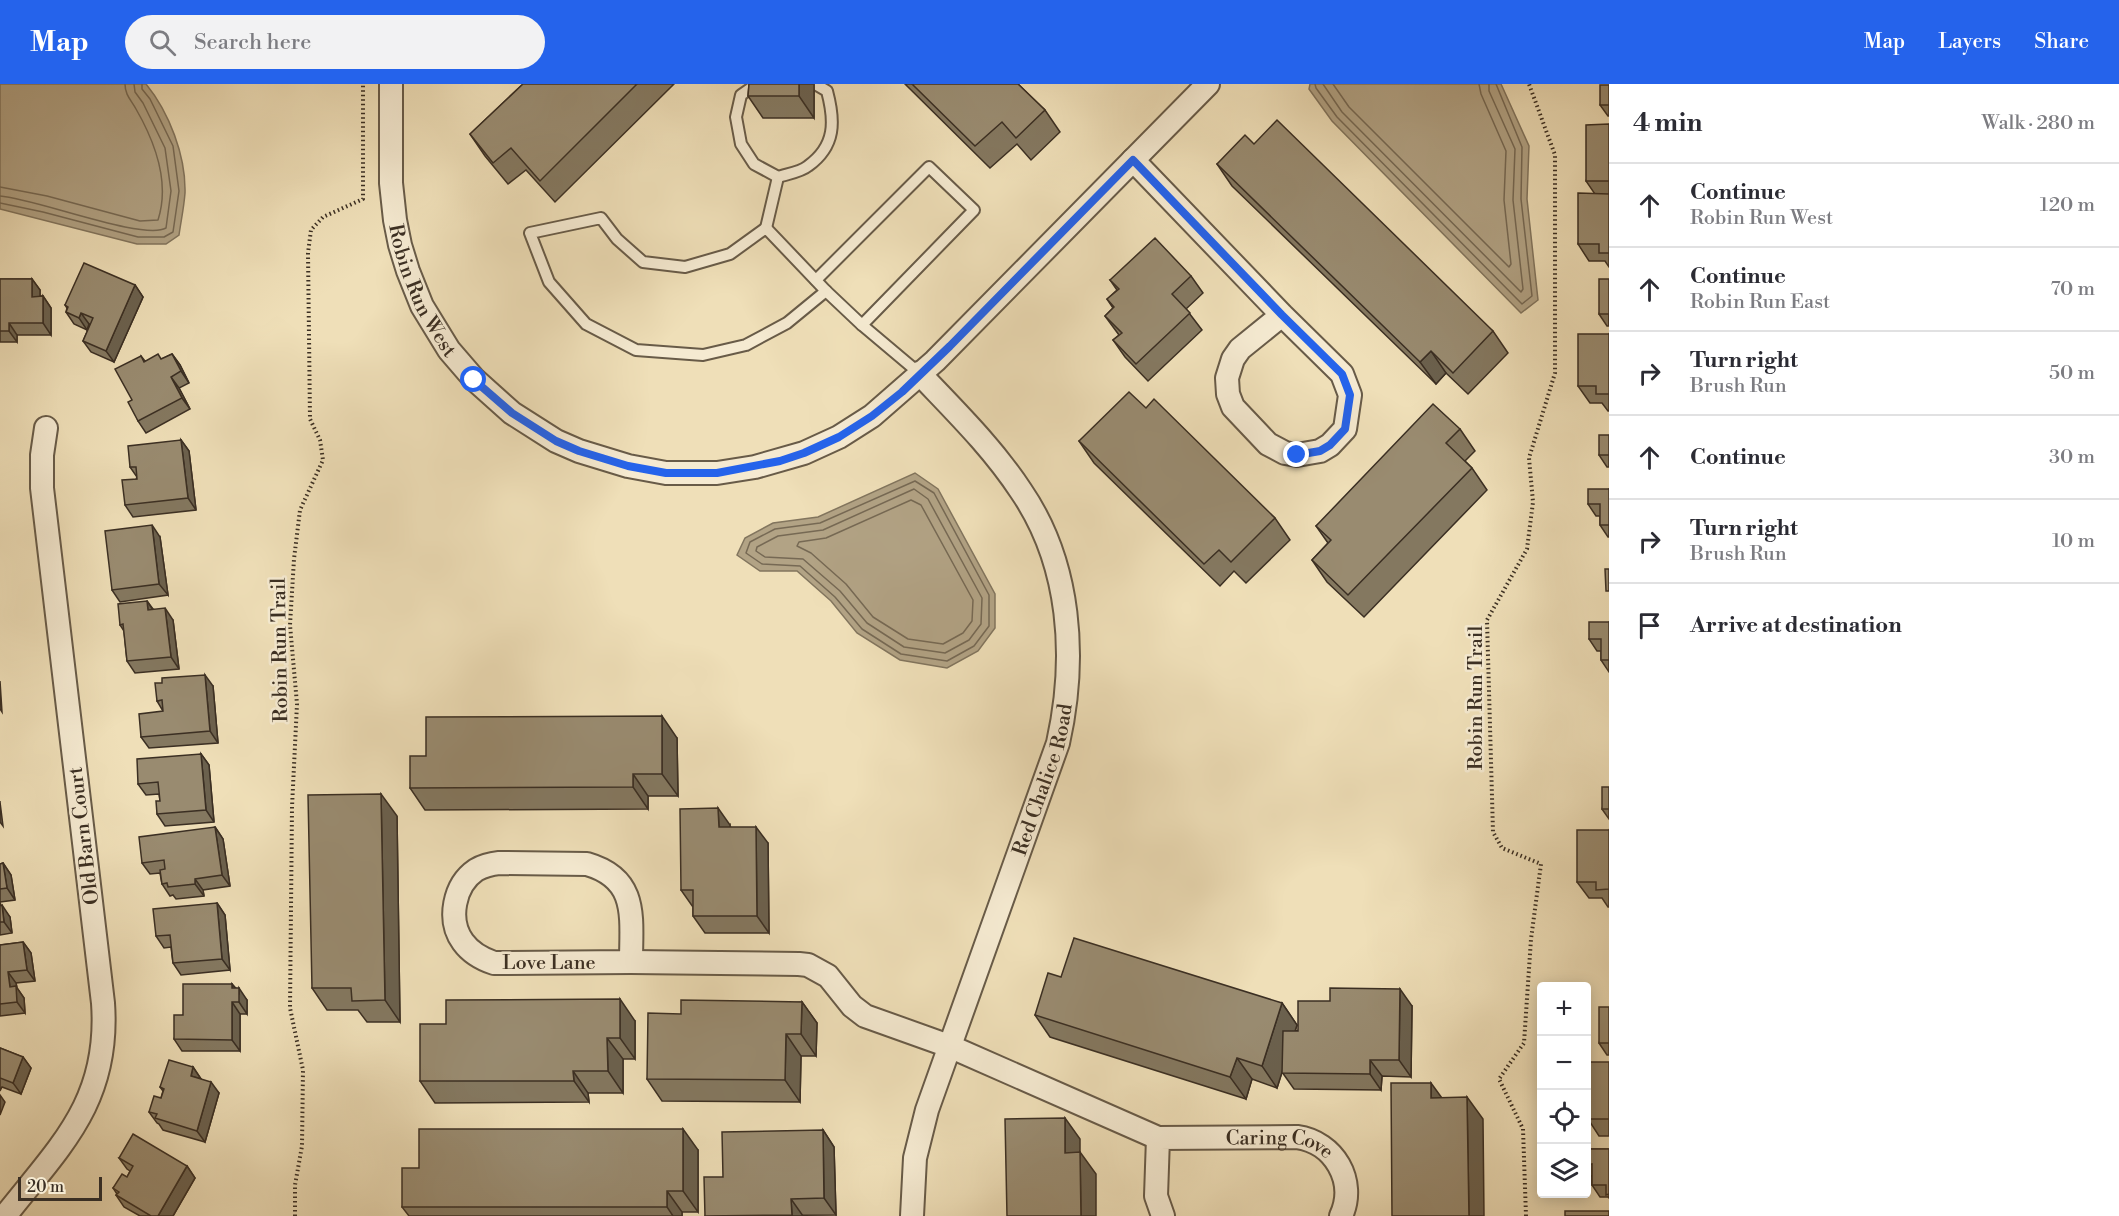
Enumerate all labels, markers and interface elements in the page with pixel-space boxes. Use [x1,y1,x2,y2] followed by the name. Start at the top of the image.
[125,15,545,69] search box
[30,25,89,60] text: Map
[146,26,179,59] icon: search
[194,29,311,56] text: Search here
[1864,29,1905,55] text: Map
[1938,29,2001,55] text: Layers
[2034,29,2089,55] text: Share
[1633,107,1703,139] text: 4 min
[1982,111,2095,136] text: Walk · 280 m
[1690,179,1786,206] text: Continue
[1633,189,1666,222] icon: ahead
[2040,193,2095,218] text: 120 m
[1690,206,1833,231] text: Robin Run West
[382,222,461,363] street label: Robin Run West
[1690,263,1786,290] text: Continue
[1633,273,1666,306] icon: ahead
[2051,277,2095,302] text: 70 m
[1690,290,1830,315] text: Robin Run East
[1690,347,1798,374] text: Turn right
[1633,357,1666,390] icon: right
[2049,361,2095,386] text: 50 m
[460,366,486,392] route start
[1690,374,1787,399] text: Brush Run
[1283,441,1309,467] route end
[1633,441,1666,474] icon: ahead
[1690,444,1786,471] text: Continue
[2049,445,2095,470] text: 30 m
[1690,515,1798,542] text: Turn right
[1633,525,1666,558] icon: right
[2052,529,2095,554] text: 10 m
[1690,542,1787,567] text: Brush Run
[267,577,294,722] street label: Robin Run Trail
[1633,609,1666,642] icon: arrive
[1690,612,1902,639] text: Arrive at destination
[1464,626,1489,770] street label: Robin Run Trail
[1008,702,1079,859] street label: Red Chalice Road
[64,765,105,906] street label: Old Barn Court
[502,951,596,976] street label: Love Lane
[1537,982,1591,1198] map controls
[1537,982,1591,1036] button: +
[1537,1036,1591,1090] button: −
[1537,1090,1591,1144] button: locate
[1226,1125,1338,1165] street label: Caring Cove
[1537,1144,1591,1198] button: layers
[18,1174,102,1202] scale bar
[27,1177,64,1197] text: 20 m

